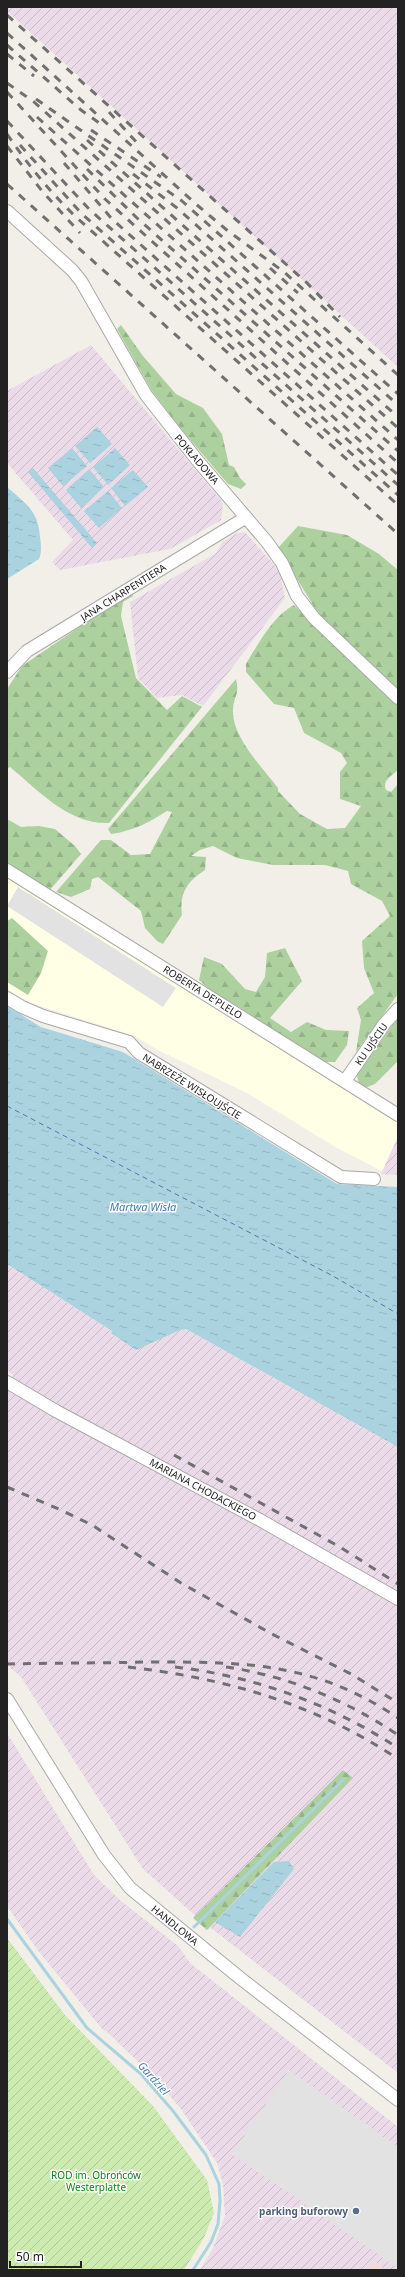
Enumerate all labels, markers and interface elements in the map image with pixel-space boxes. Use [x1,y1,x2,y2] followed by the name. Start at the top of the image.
[171,431,223,487] street label: POKŁADOWA
[77,560,169,625] street label: JANA CHARPENTIERA
[161,962,245,1022] street label: ROBERTA DE'PLELO
[351,1020,391,1068] street label: KU UJŚCIU
[140,1050,244,1122] street label: NABRZEŻE WISŁOUJŚCIE
[110,1199,177,1214] water label: Martwa Wisła
[147,1455,259,1523] street label: MARIANA CHODACKIEGO
[149,1902,202,1949] street label: HANDLOWA
[135,2058,174,2099] water label: Gardziel
[51,2168,141,2194] park label: ROD im. Obrońców Westerplatte
[259,2204,348,2218] place label: parking buforowy
[351,2206,361,2216] marker: parking buforowy
[10,2243,81,2269] scale bar
[16,2248,44,2265] text: 50 m

